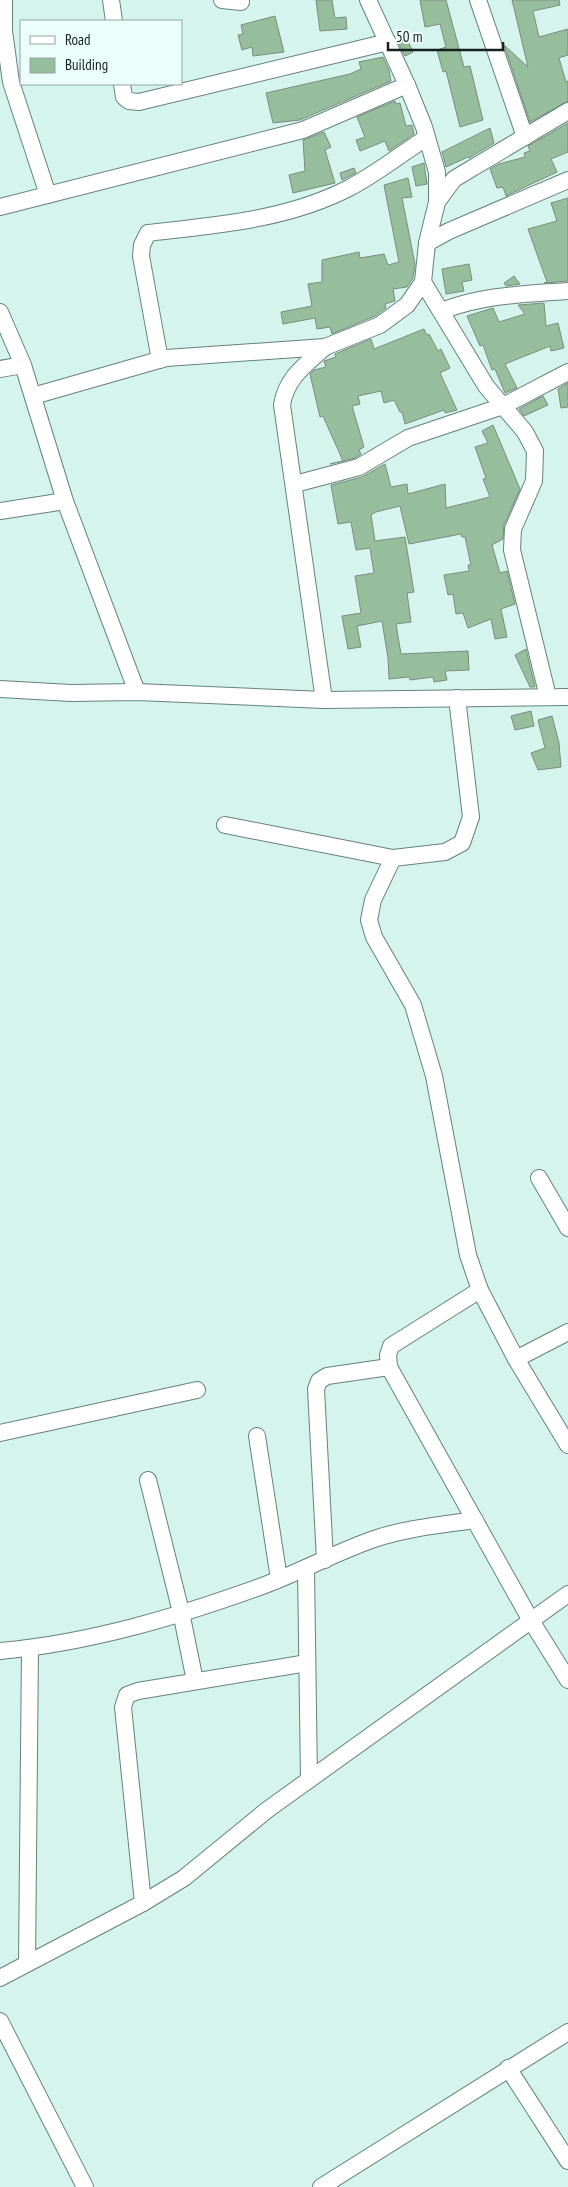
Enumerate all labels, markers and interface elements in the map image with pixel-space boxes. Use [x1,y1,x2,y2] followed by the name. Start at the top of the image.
[20,20,182,85] legend
[388,20,503,52] scale bar
[396,27,422,46] text: 50 m
[65,30,91,49] text: Road
[65,55,108,74] text: Building

